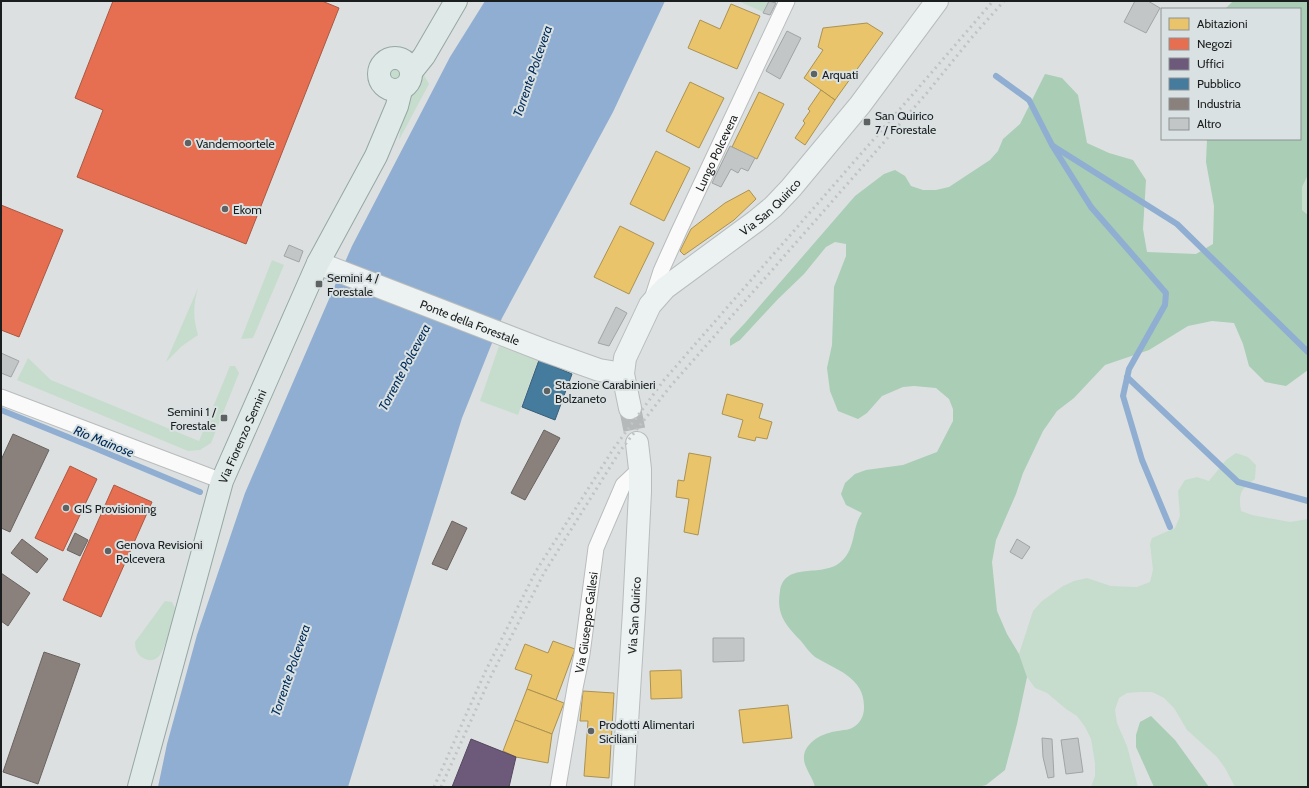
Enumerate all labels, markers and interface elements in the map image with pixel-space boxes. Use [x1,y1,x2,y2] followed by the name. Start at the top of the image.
[1161,8,1301,140] legend
[1197,16,1247,31] text: Abitazioni
[509,23,555,119] water label: Torrente Polcevera
[1197,36,1232,51] text: Negozi
[1197,56,1224,71] text: Uffici
[822,67,858,82] place label: Arquati
[809,69,819,79] marker: Arquati
[1197,76,1241,91] text: Pubblico
[1197,96,1241,111] text: Industria
[875,108,936,137] place label: San Quirico 7 / Forestale
[691,111,740,193] street label: Lungo Polcevera
[1197,116,1222,131] text: Altro
[862,117,872,127] marker: San Quirico 7 / Forestale
[196,136,275,151] place label: Vandemoortele
[183,138,193,148] marker: Vandemoortele
[736,175,804,238] street label: Via San Quirico
[233,202,262,217] place label: Ekom
[220,204,230,214] marker: Ekom
[327,270,380,299] place label: Semini 4 / Forestale
[314,279,324,289] marker: Semini 4 / Forestale
[418,296,522,348] street label: Ponte della Forestale
[374,321,434,413] water label: Torrente Polcevera
[555,377,656,406] place label: Stazione Carabinieri Bolzaneto
[542,386,552,396] marker: Stazione Carabinieri Bolzaneto
[214,387,269,485] street label: Via Fiorenzo Semini
[167,404,217,433] place label: Semini 1 / Forestale
[219,413,229,423] marker: Semini 1 / Forestale
[72,422,136,460] water label: Rio Mainose
[74,501,157,516] place label: GIS Provisioning
[61,503,71,513] marker: GIS Provisioning
[116,537,203,566] place label: Genova Revisioni Polcevera
[103,546,113,556] marker: Genova Revisioni Polcevera
[571,571,600,674] street label: Via Giuseppe Gallesi
[624,576,643,654] street label: Via San Quirico
[267,622,313,718] water label: Torrente Polcevera
[599,717,695,746] place label: Prodotti Alimentari Siciliani
[586,726,596,736] marker: Prodotti Alimentari Siciliani

